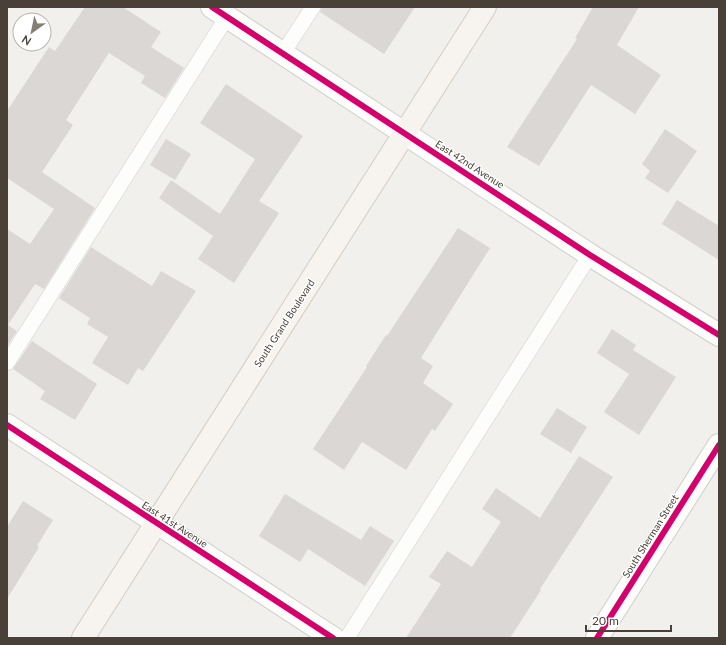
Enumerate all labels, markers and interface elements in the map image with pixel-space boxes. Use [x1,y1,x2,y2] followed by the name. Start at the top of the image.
[12,12,52,52] north arrow
[19,33,33,49] text: N
[433,137,507,191] street label: East 42nd Avenue
[251,277,317,369] street label: South Grand Boulevard
[620,492,681,580] street label: South Sherman Street
[140,498,210,550] street label: East 41st Avenue
[586,607,671,633] scale bar
[592,613,619,628] text: 20 m

